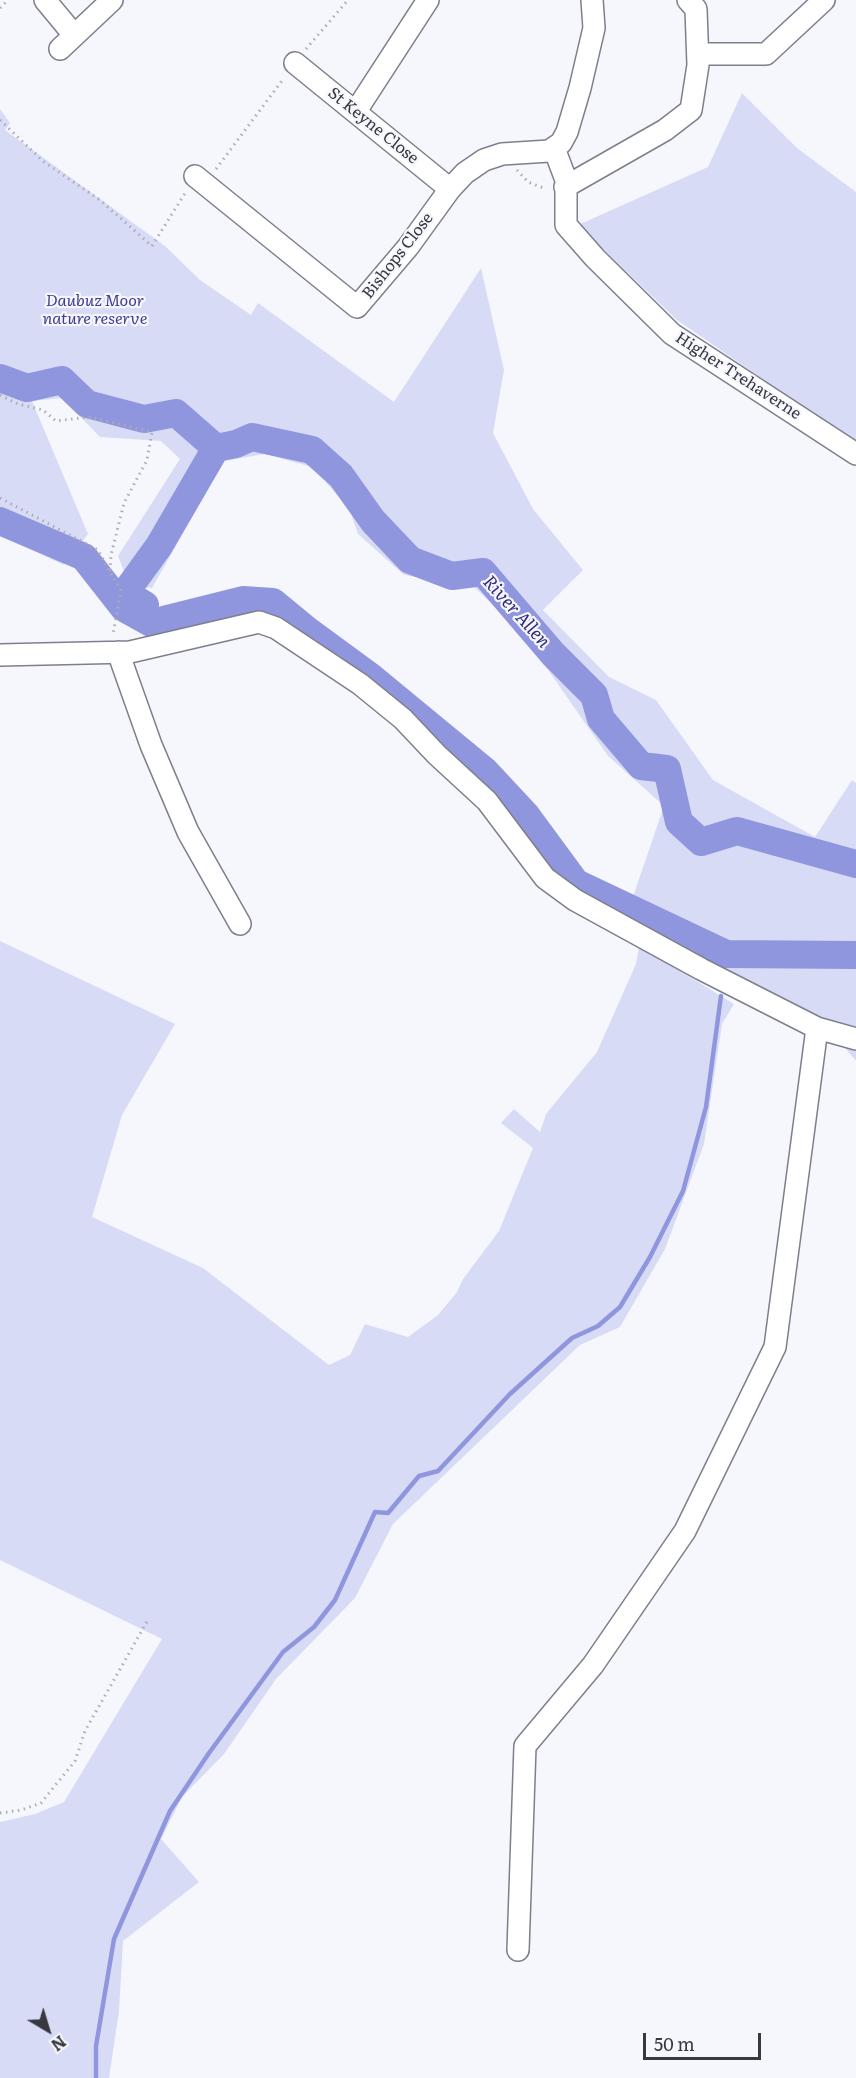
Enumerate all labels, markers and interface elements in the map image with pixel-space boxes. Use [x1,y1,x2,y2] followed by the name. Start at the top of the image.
[324,84,422,168] street label: St Keyne Close
[358,209,438,303] street label: Bishops Close
[43,291,147,329] park label: Daubuz Moor nature reserve
[672,328,804,424] street label: Higher Trehaverne
[478,571,554,653] water label: River Allen
[18,2000,78,2060] north arrow
[646,2021,764,2059] scale bar
[654,2030,695,2057] text: 50 m
[46,2031,72,2058] text: N

